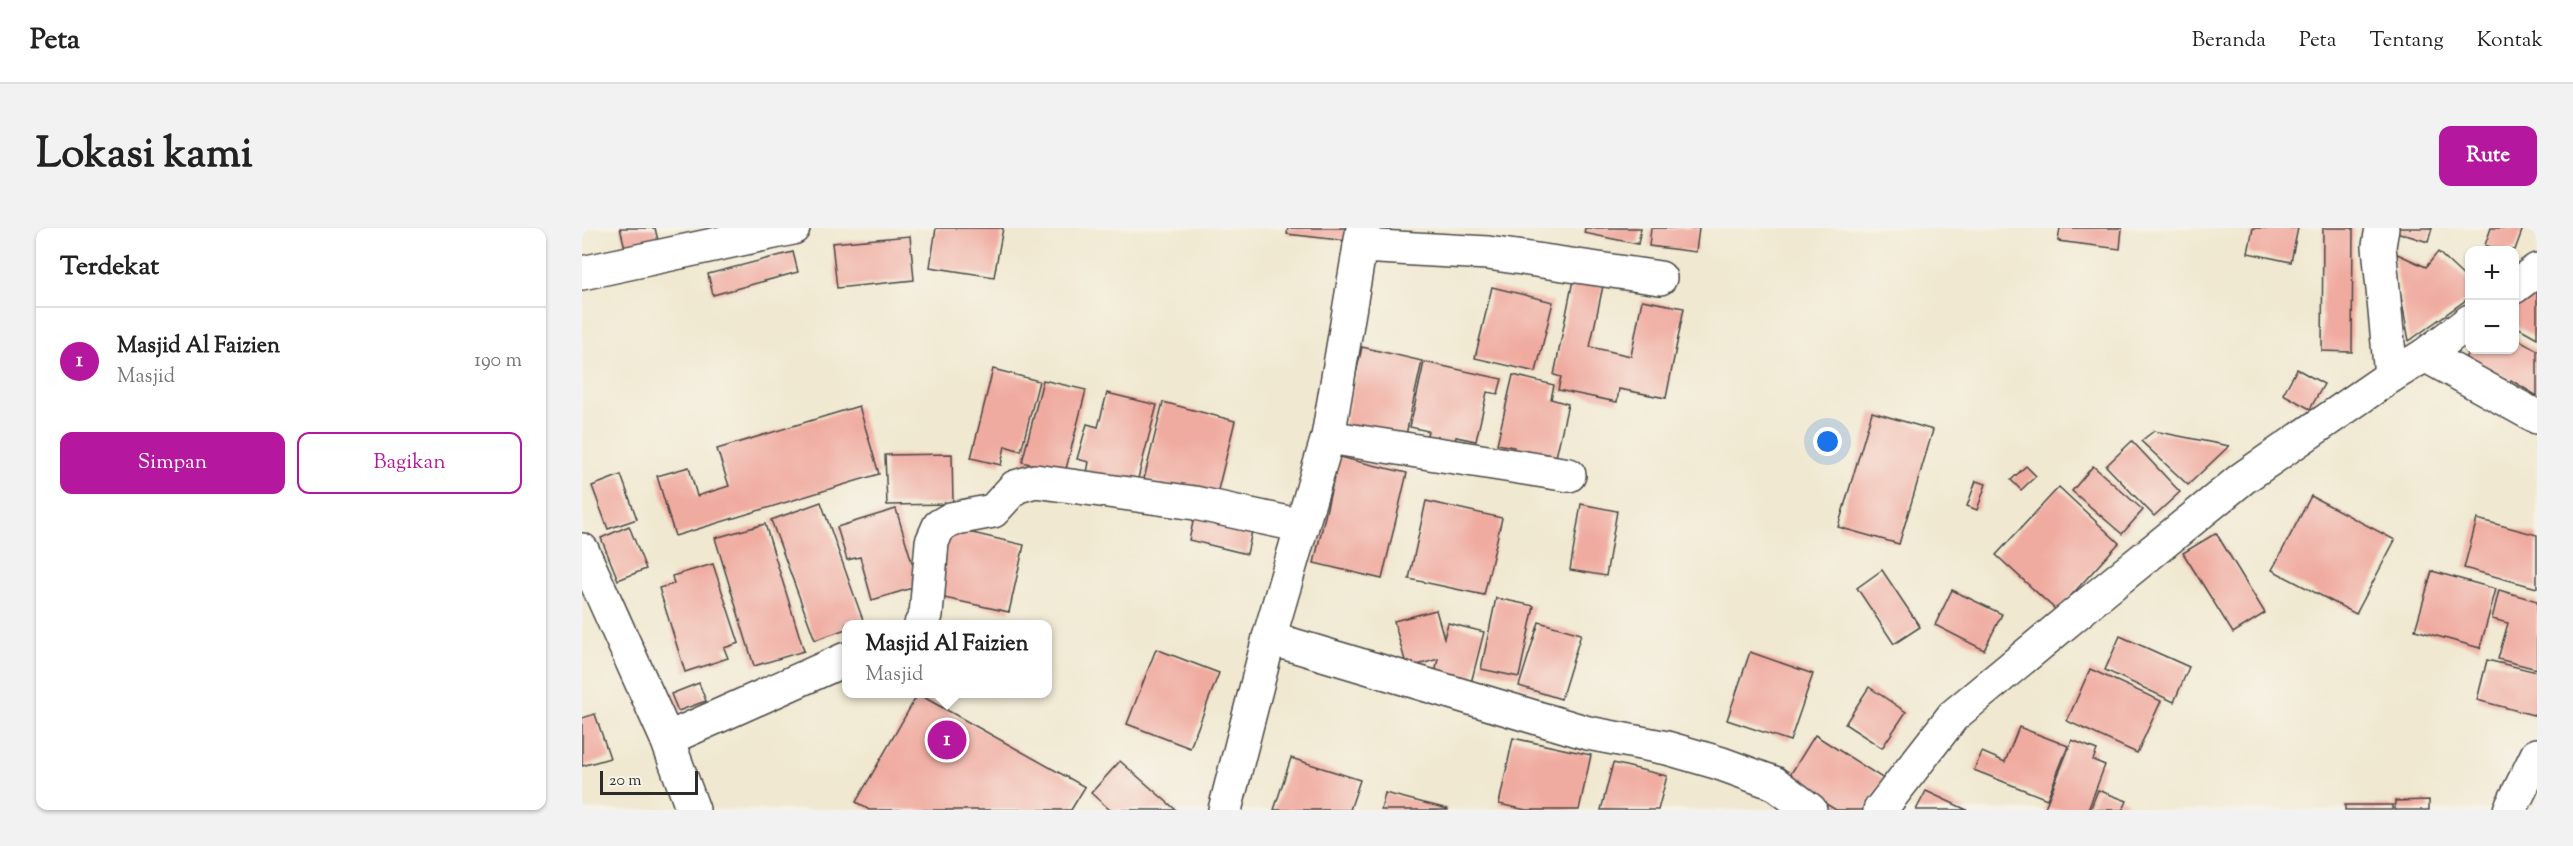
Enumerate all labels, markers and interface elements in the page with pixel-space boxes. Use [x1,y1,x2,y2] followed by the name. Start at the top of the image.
[30,21,80,61] text: Peta
[2192,26,2266,56] text: Beranda
[2299,26,2337,56] text: Peta
[2370,26,2444,56] text: Tentang
[2477,26,2543,56] text: Kontak
[36,126,253,186] text: Lokasi kami
[2439,126,2537,186] button: Rute
[2465,246,2519,354] map controls
[2465,246,2519,300] button: +
[60,249,159,286] text: Terdekat
[2465,300,2519,354] button: −
[117,331,280,363] text: Masjid Al Faizien
[76,347,83,376] text: 1
[474,347,522,376] text: 190 m
[117,363,175,392] text: Masjid
[1813,427,1842,456] your location
[60,432,285,494] button: Simpan
[297,432,522,494] button: Bagikan
[842,620,1052,698] popup
[865,629,1029,661] text: Masjid Al Faizien
[865,661,923,690] text: Masjid
[928,718,967,762] pin: 1
[600,768,698,796] scale bar
[609,770,642,793] text: 20 m

